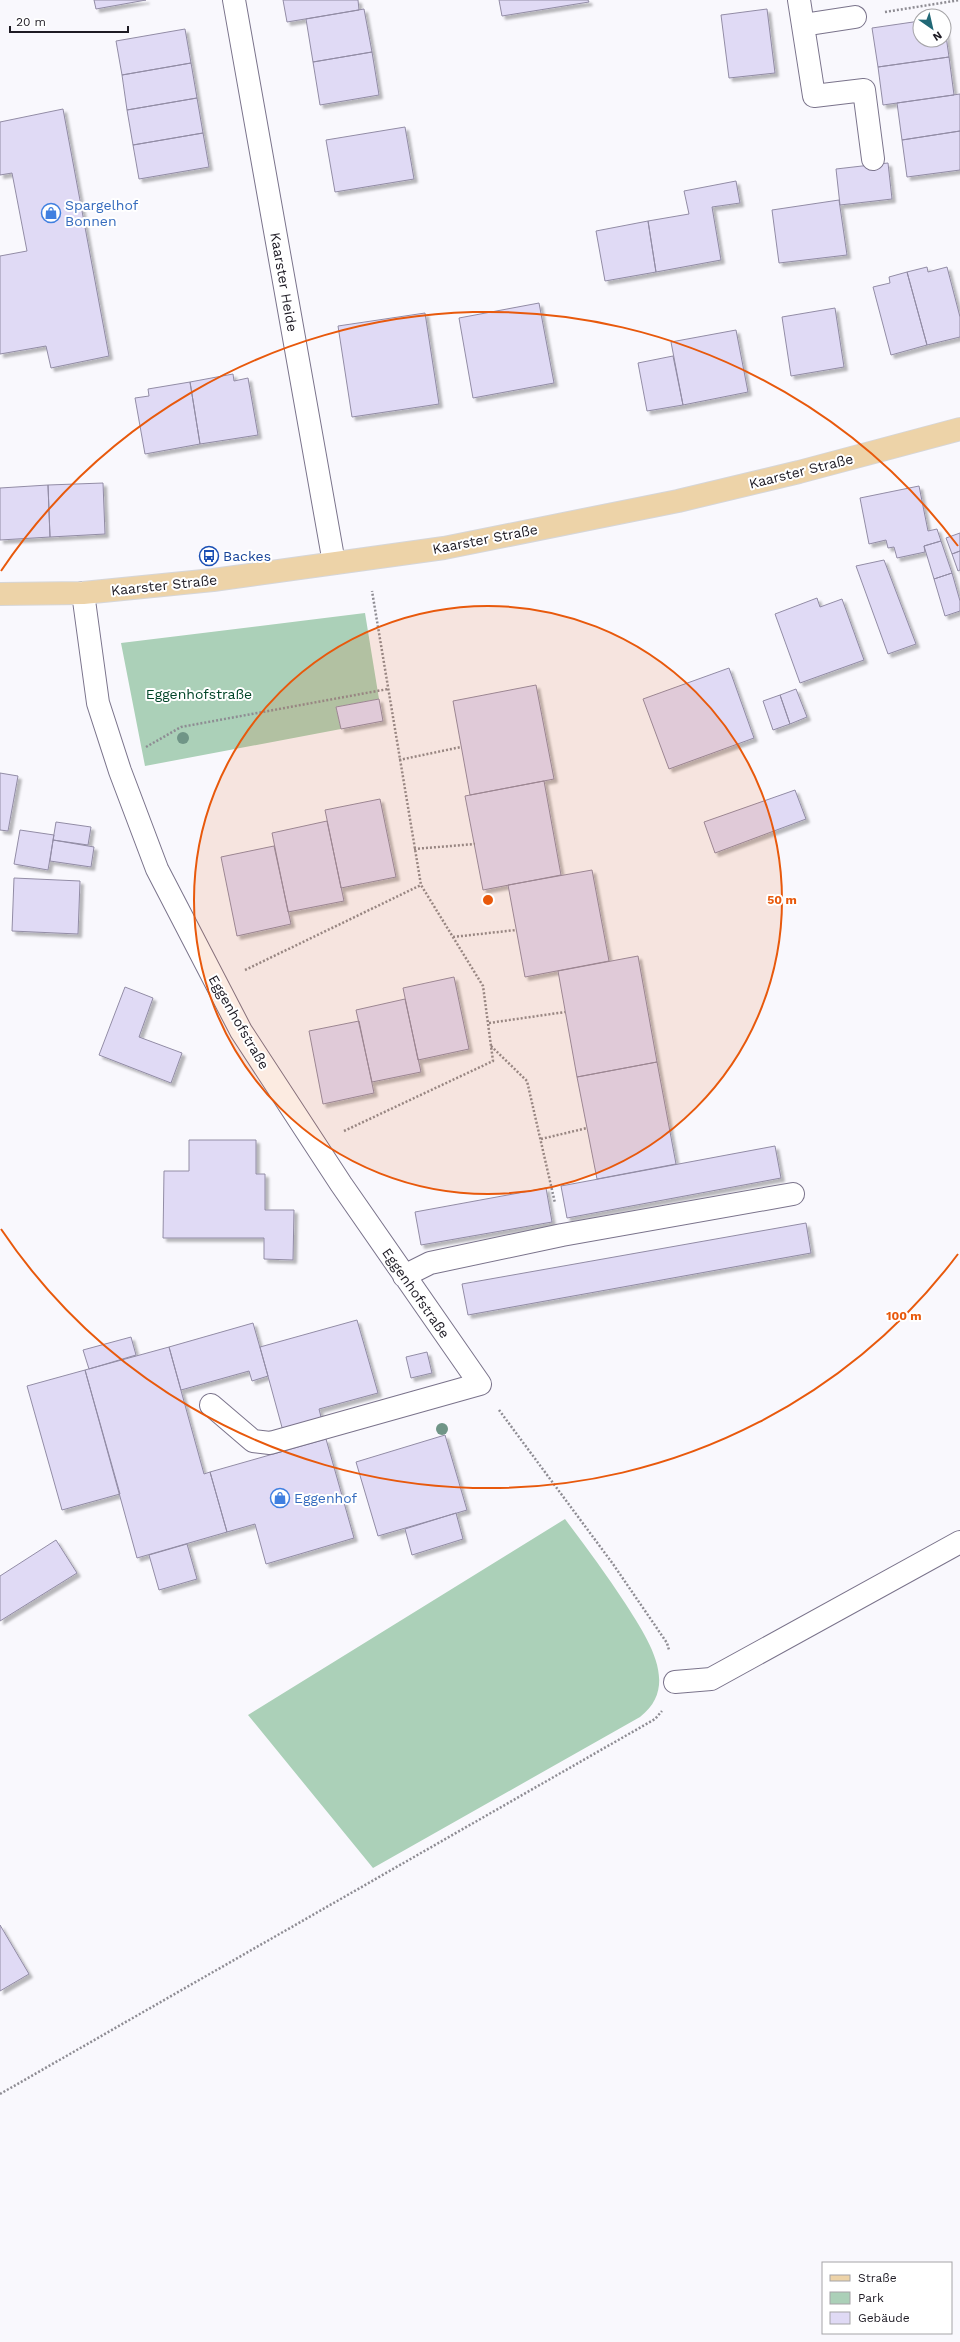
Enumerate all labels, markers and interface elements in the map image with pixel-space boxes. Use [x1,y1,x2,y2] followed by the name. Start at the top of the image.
[10,8,128,34] scale bar
[912,8,952,48] north arrow
[16,15,46,29] text: 20 m
[930,28,944,44] text: N
[65,197,139,229] place label: Spargelhof Bonnen
[40,202,62,224] shop icon: Spargelhof Bonnen
[267,231,301,333] street label: Kaarster Heide
[747,450,855,492] street label: Kaarster Straße
[431,521,539,557] street label: Kaarster Straße
[198,545,220,567] bus stop icon: Backes
[223,548,271,564] place label: Backes
[110,571,218,599] street label: Kaarster Straße
[146,686,252,702] park label: Eggenhofstraße
[481,893,495,907] centre of rings
[767,893,797,907] text: 50 m
[205,972,273,1072] street label: Eggenhofstraße
[379,1245,453,1341] street label: Eggenhofstraße
[886,1309,922,1323] text: 100 m
[269,1487,291,1509] shop icon: Eggenhof
[294,1490,358,1506] place label: Eggenhof
[822,2262,952,2334] legend
[858,2271,897,2285] text: Straße
[858,2291,884,2305] text: Park
[858,2311,910,2325] text: Gebäude

